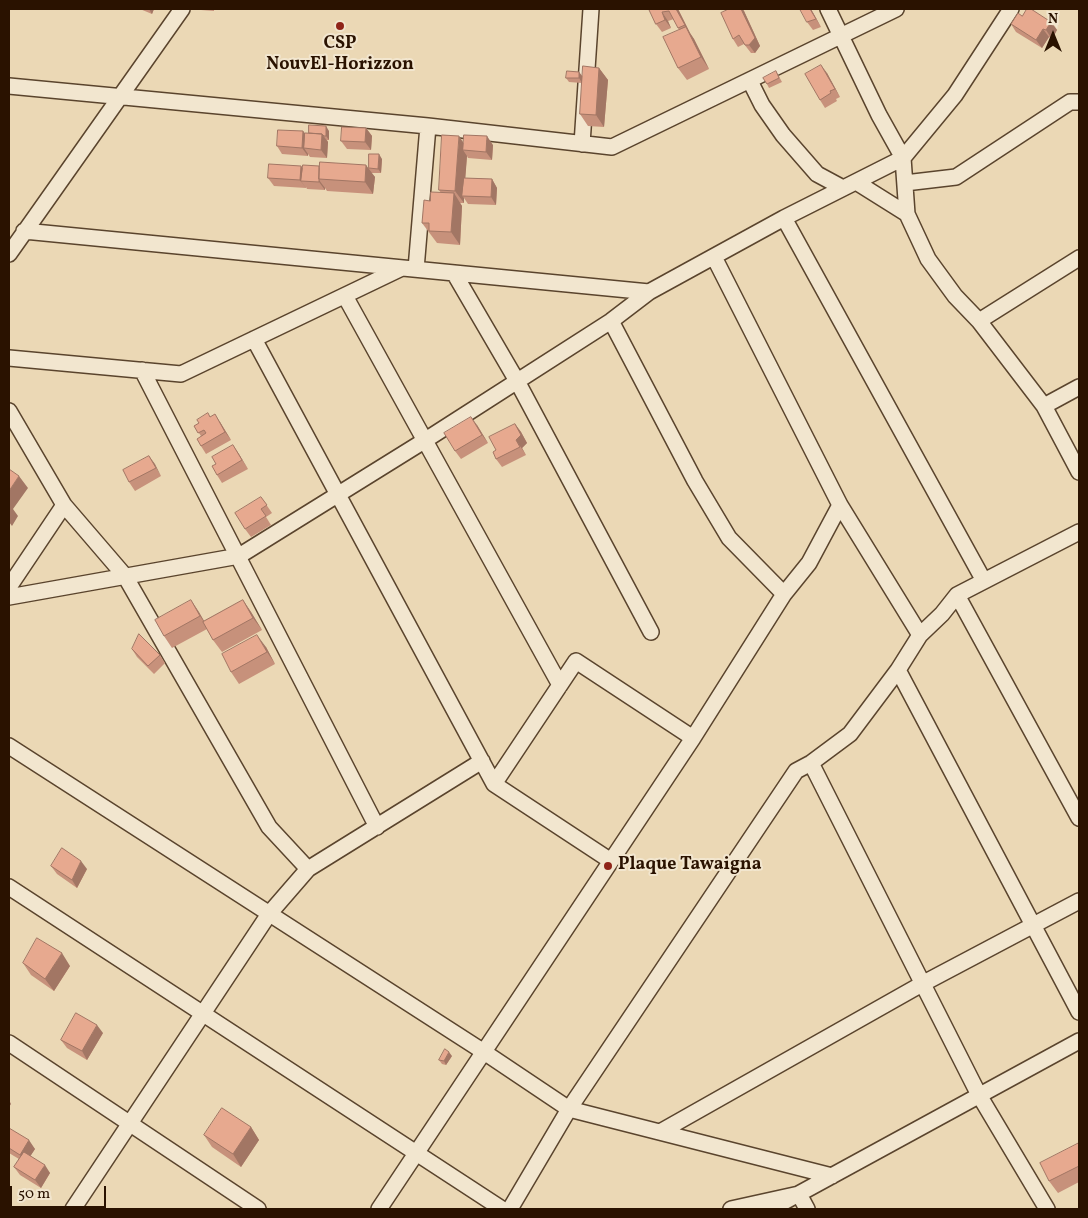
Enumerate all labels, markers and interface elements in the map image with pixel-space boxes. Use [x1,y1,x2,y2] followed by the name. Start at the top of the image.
[1028,10,1078,60] north arrow
[1048,10,1058,29] text: N
[334,20,346,32] marker: CSP NouvEl-Horizzon
[266,34,414,76] place label: CSP NouvEl-Horizzon
[618,855,762,877] place label: Plaque Tawaigna
[602,860,614,872] marker: Plaque Tawaigna
[12,1176,109,1208] scale bar
[18,1184,50,1205] text: 50 m

